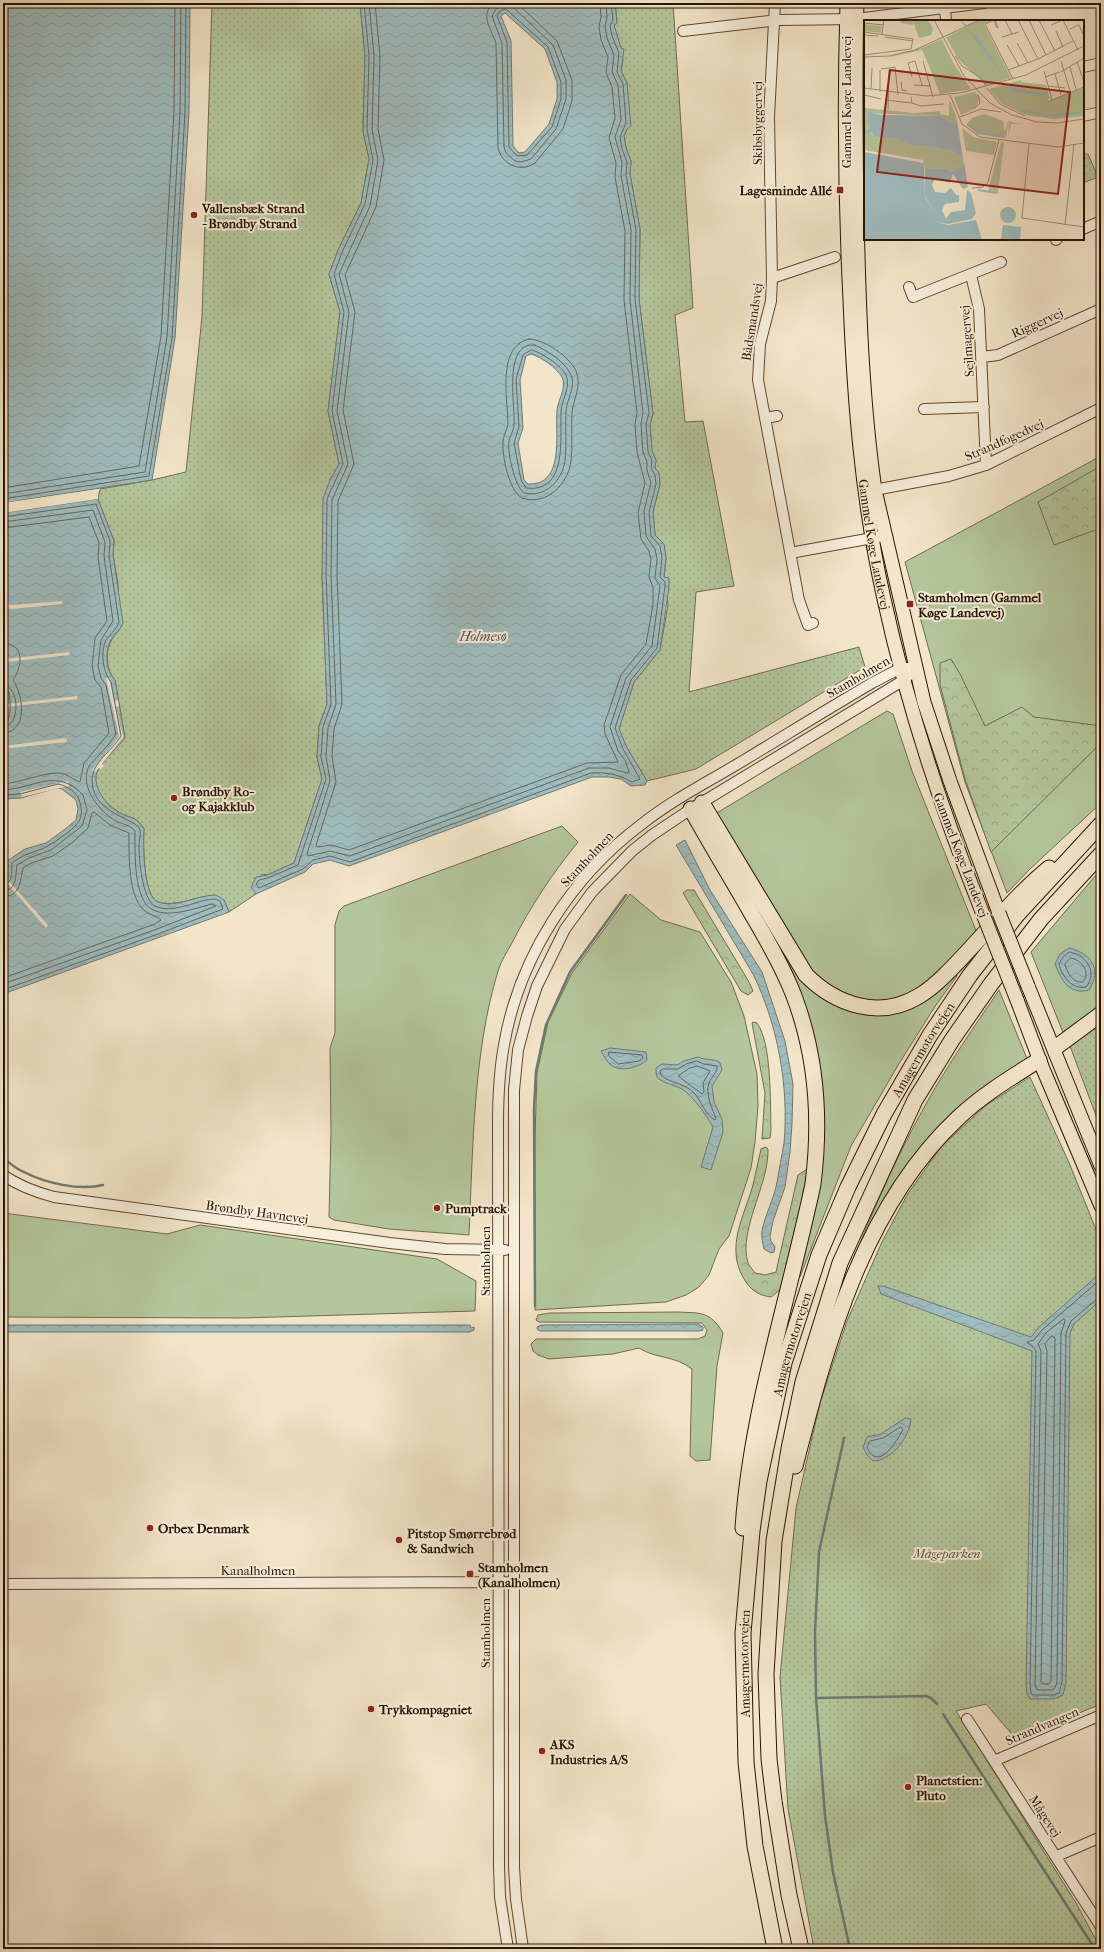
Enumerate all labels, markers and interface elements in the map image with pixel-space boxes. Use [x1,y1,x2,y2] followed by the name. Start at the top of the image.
[864,20,1084,240] inset map
[839,36,854,168] street label: Gammel Køge Landevej
[750,81,765,165] street label: Skibsbyggervej
[740,183,833,199] place label: Lagesminde Allé
[835,185,845,195] marker: Lagesminde Allé
[201,201,305,232] place label: Vallensbæk Strand - Brøndby Strand
[189,210,199,220] marker: Vallensbæk Strand - Brøndby Strand
[738,282,766,362] street label: Bådsmandsvej
[957,305,977,377] street label: Sejlmagervej
[1009,305,1065,341] street label: Riggervej
[962,416,1046,464] street label: Strandfogedvej
[856,478,894,611] street label: Gammel Køge Landevej
[918,590,1042,621] place label: Stamholmen (Gammel Køge Landevej)
[905,599,915,609] marker: Stamholmen (Gammel Køge Landevej)
[458,628,507,645] water label: Holmesø
[824,653,893,701] street label: Stamholmen
[182,784,255,815] place label: Brøndby Ro- og Kajakklub
[930,791,992,919] street label: Gammel Køge Landevej
[169,793,179,803] marker: Brøndby Ro- og Kajakklub
[558,828,617,890] street label: Stamholmen
[888,999,957,1100] street label: Amagermotorvejen
[205,1197,309,1227] street label: Brøndby Havnevej
[445,1201,508,1217] place label: Pumptrack
[432,1203,442,1213] marker: Pumptrack
[478,1225,493,1296] street label: Stamholmen
[769,1290,814,1399] street label: Amagermotorvejen
[158,1521,251,1536] place label: Orbex Denmark
[145,1523,155,1533] marker: Orbex Denmark
[407,1526,517,1556] place label: Pitstop Smørrebrød & Sandwich
[394,1535,404,1545] marker: Pitstop Smørrebrød & Sandwich
[912,1546,981,1561] park label: Mågeparken
[478,1560,561,1590] place label: Stamholmen (Kanalholmen)
[221,1563,296,1578] street label: Kanalholmen
[465,1569,475,1579] marker: Stamholmen (Kanalholmen)
[478,1597,493,1668] street label: Stamholmen
[735,1608,753,1719] street label: Amagermotorvejen
[378,1702,473,1718] place label: Trykkompagniet
[366,1704,376,1714] marker: Trykkompagniet
[1003,1704,1081,1748] street label: Strandvangen
[549,1737,628,1767] place label: AKS Industries A/S
[537,1746,547,1756] marker: AKS Industries A/S
[916,1773,982,1803] place label: Planetstien: Pluto
[903,1782,913,1792] marker: Planetstien: Pluto
[1026,1792,1064,1840] street label: Mågevej

